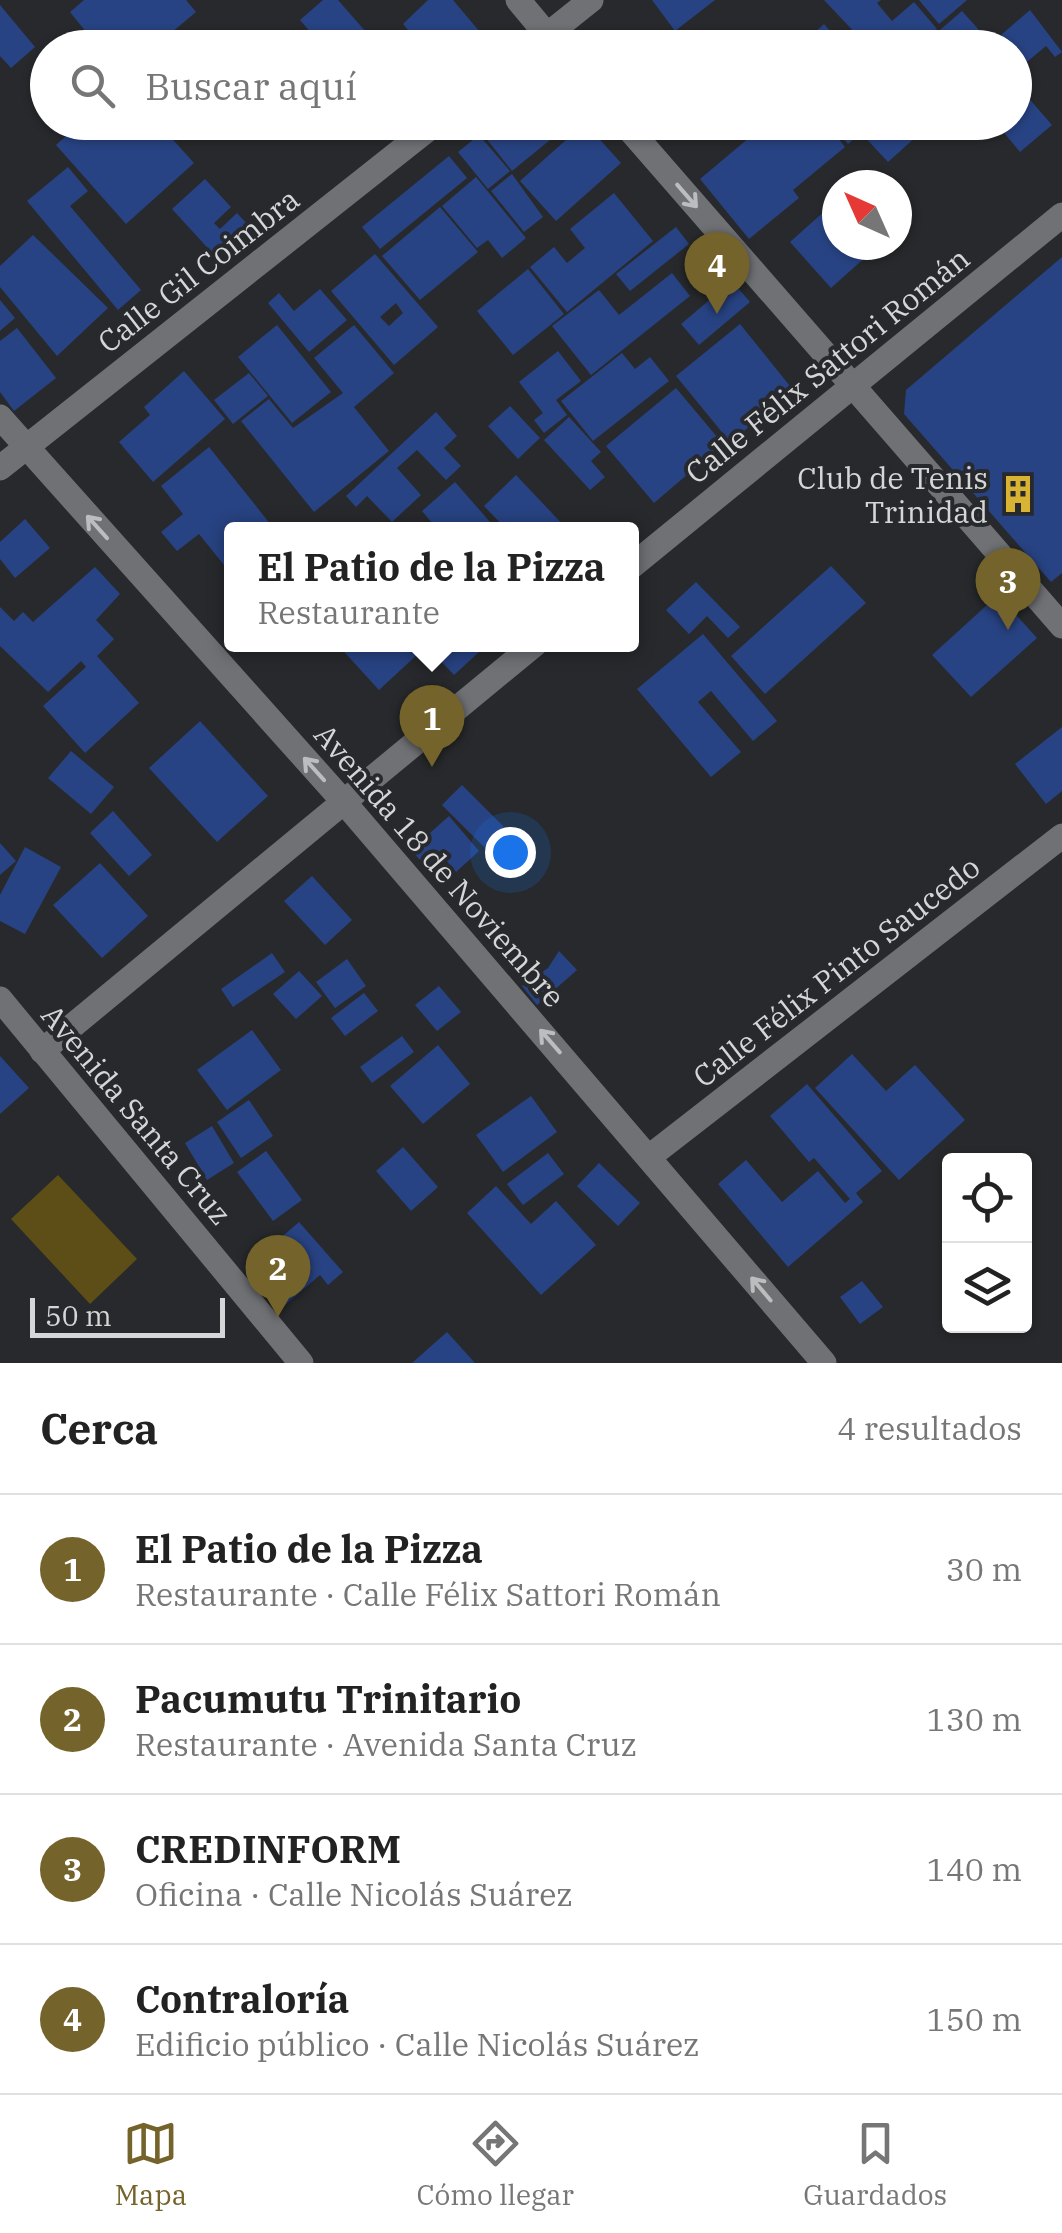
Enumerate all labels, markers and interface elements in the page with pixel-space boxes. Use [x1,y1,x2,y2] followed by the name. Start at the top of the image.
[30,30,1032,140] search box
[65,58,120,113] icon: search
[145,61,357,110] text: Buscar aquí
[822,170,912,260] north arrow
[89,179,307,361] street label: Calle Gil Coimbra
[676,183,699,208] one-way arrow
[684,232,750,314] pin: 4
[677,238,977,492] street label: Calle Félix Sattori Román
[797,458,988,531] place label: Club de Tenis Trinidad
[997,473,1039,515] building icon: Club de Tenis Trinidad
[86,515,109,540] one-way arrow
[224,522,639,652] popup
[257,542,606,591] text: El Patio de la Pizza
[976,548,1040,630] pin: 3
[257,591,440,633] text: Restaurante
[400,684,464,767] pin: 1
[307,716,573,1014] street label: Avenida 18 de Noviembre
[303,757,326,782] one-way arrow
[485,827,536,878] your location
[685,847,987,1095] street label: Calle Félix Pinto Saucedo
[33,996,241,1232] street label: Avenida Santa Cruz
[539,1029,561,1055] one-way arrow
[942,1153,1032,1333] map controls
[942,1153,1032,1243] button: locate
[246,1234,310,1317] pin: 2
[942,1243,1032,1333] button: layers
[750,1276,772,1302] one-way arrow
[30,1293,225,1338] scale bar
[45,1297,112,1334] text: 50 m
[40,1401,158,1456] text: Cerca
[837,1407,1022,1449] text: 4 resultados
[135,1524,483,1573] text: El Patio de la Pizza
[63,1548,82,1590] text: 1
[946,1548,1022,1590] text: 30 m
[135,1573,721,1615] text: Restaurante · Calle Félix Sattori Román
[135,1674,521,1723] text: Pacumutu Trinitario
[63,1698,82,1740] text: 2
[926,1698,1022,1740] text: 130 m
[135,1723,637,1765] text: Restaurante · Avenida Santa Cruz
[135,1824,401,1873] text: CREDINFORM
[63,1848,82,1890] text: 3
[926,1848,1022,1890] text: 140 m
[135,1873,572,1915] text: Oficina · Calle Nicolás Suárez
[135,1974,349,2023] text: Contraloría
[63,1998,82,2040] text: 4
[926,1998,1022,2040] text: 150 m
[135,2023,699,2065] text: Edificio público · Calle Nicolás Suárez
[115,2116,187,2213] tab: Mapa
[417,2116,574,2213] tab: Cómo llegar
[803,2116,947,2213] tab: Guardados

